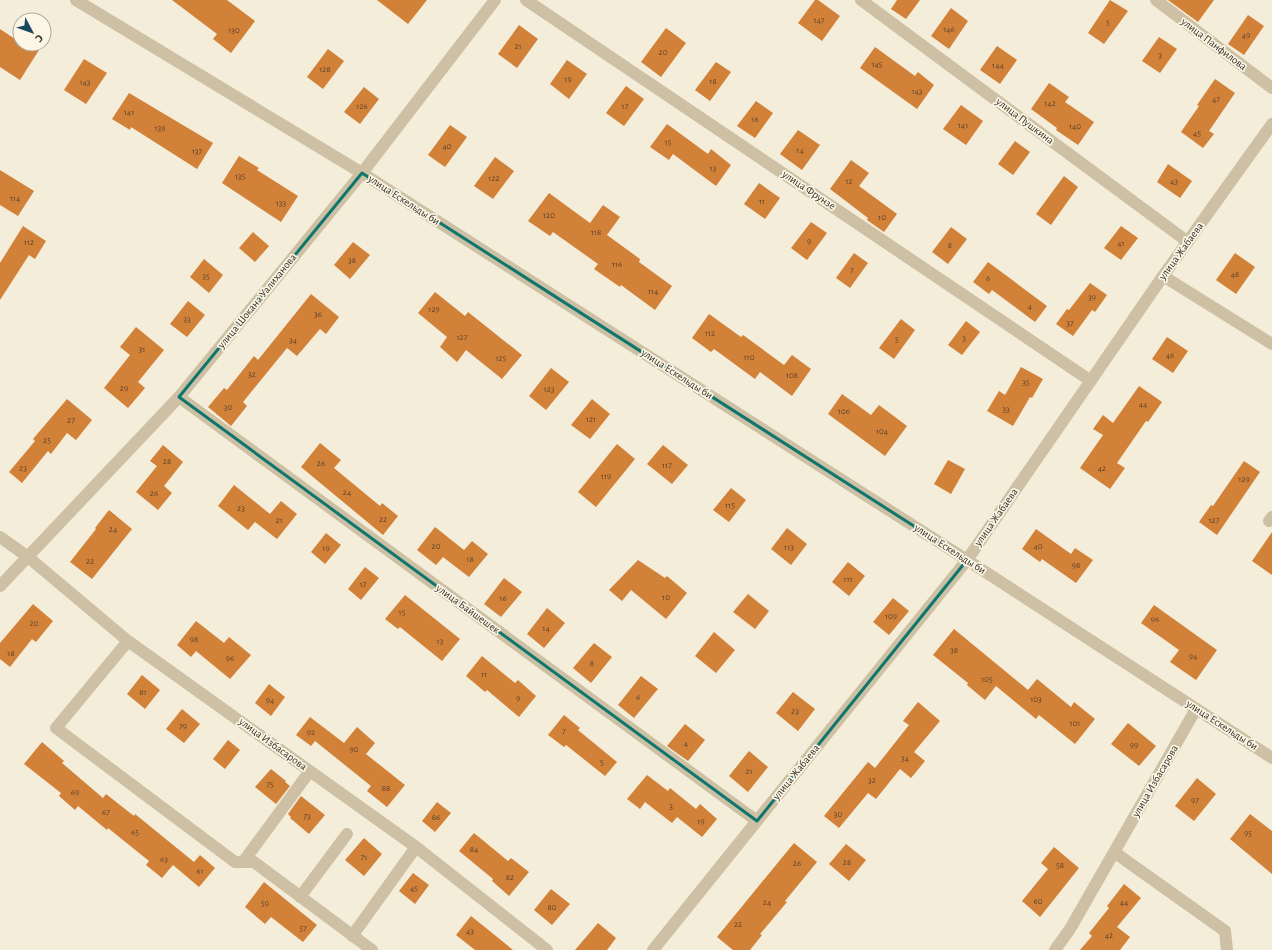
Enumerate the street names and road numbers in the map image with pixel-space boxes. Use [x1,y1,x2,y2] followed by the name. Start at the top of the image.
[1178,15,1249,72] street label: улица Панфилова
[993,95,1056,146] street label: улица Пушкина
[780,168,838,212] street label: улица Фрунзе
[365,172,442,227] street label: улица Ескельды би
[1156,220,1205,282] street label: улица Жабаева
[215,252,298,351] street label: улица Шокана Уалиханова
[638,346,715,401] street label: улица Ескельды би
[972,486,1020,549] street label: улица Жабаева
[911,521,988,576] street label: улица Ескельды би
[433,582,502,636] street label: улица Байшешек
[1183,697,1260,752] street label: улица Ескельды би
[236,715,309,772] street label: улица Избасарова
[770,742,822,802] street label: улица Жабаева
[1129,743,1180,820] street label: улица Избасарова

